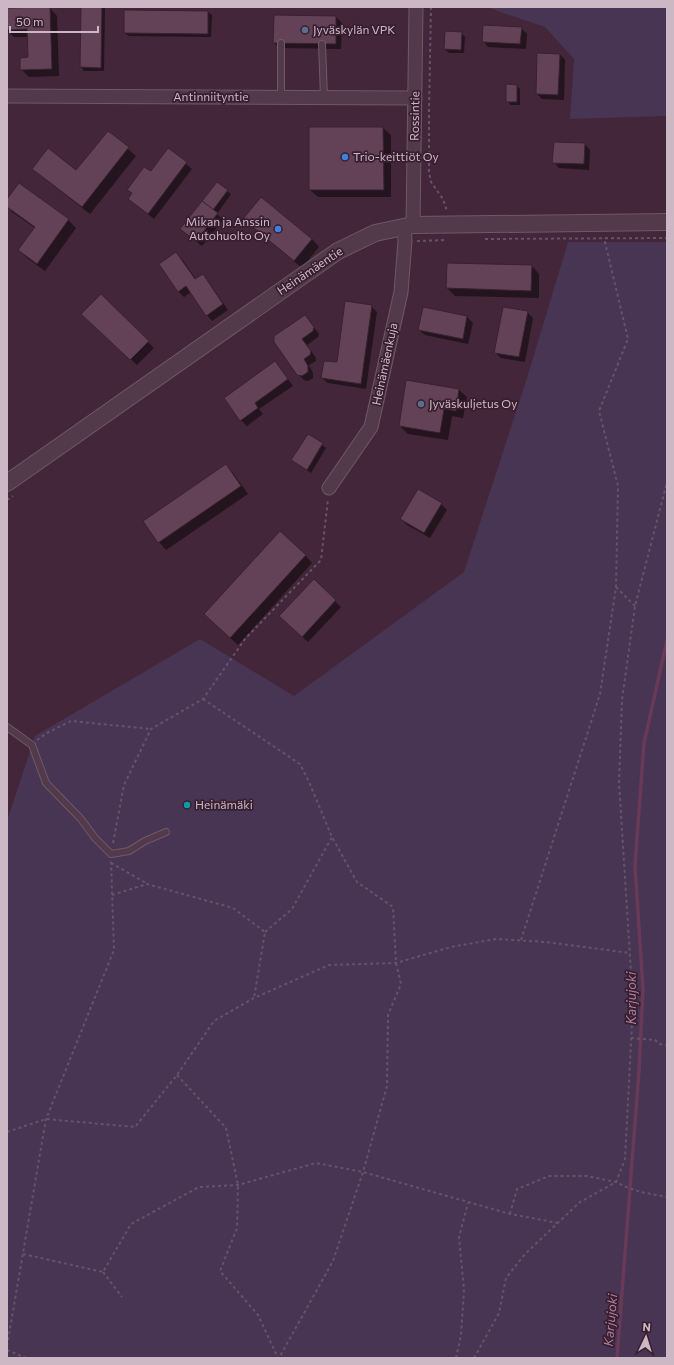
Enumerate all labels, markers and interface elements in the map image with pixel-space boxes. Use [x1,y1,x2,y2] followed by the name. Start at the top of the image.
[10,8,98,34] scale bar
[16,14,44,28] text: 50 m
[313,22,395,37] place label: Jyväskylän VPK
[300,25,310,35] marker: Jyväskylän VPK
[173,89,249,103] street label: Antinniityntie
[407,91,421,141] street label: Rossintie
[353,149,439,163] place label: Trio-keittiöt Oy
[340,152,350,162] marker: Trio-keittiöt Oy
[186,214,270,242] place label: Mikan ja Anssin Autohuolto Oy
[273,224,283,234] marker: Mikan ja Anssin Autohuolto Oy
[274,243,345,297] street label: Heinämäentie
[368,321,400,406] street label: Heinämäenkuja
[429,396,517,411] place label: Jyväskuljetus Oy
[416,399,426,409] marker: Jyväskuljetus Oy
[195,797,253,811] place label: Heinämäki
[182,800,192,810] marker: Heinämäki
[623,971,639,1024] water label: Karjujoki
[600,1292,620,1347] water label: Karjujoki
[626,1317,666,1357] north arrow
[642,1320,651,1333] text: N

